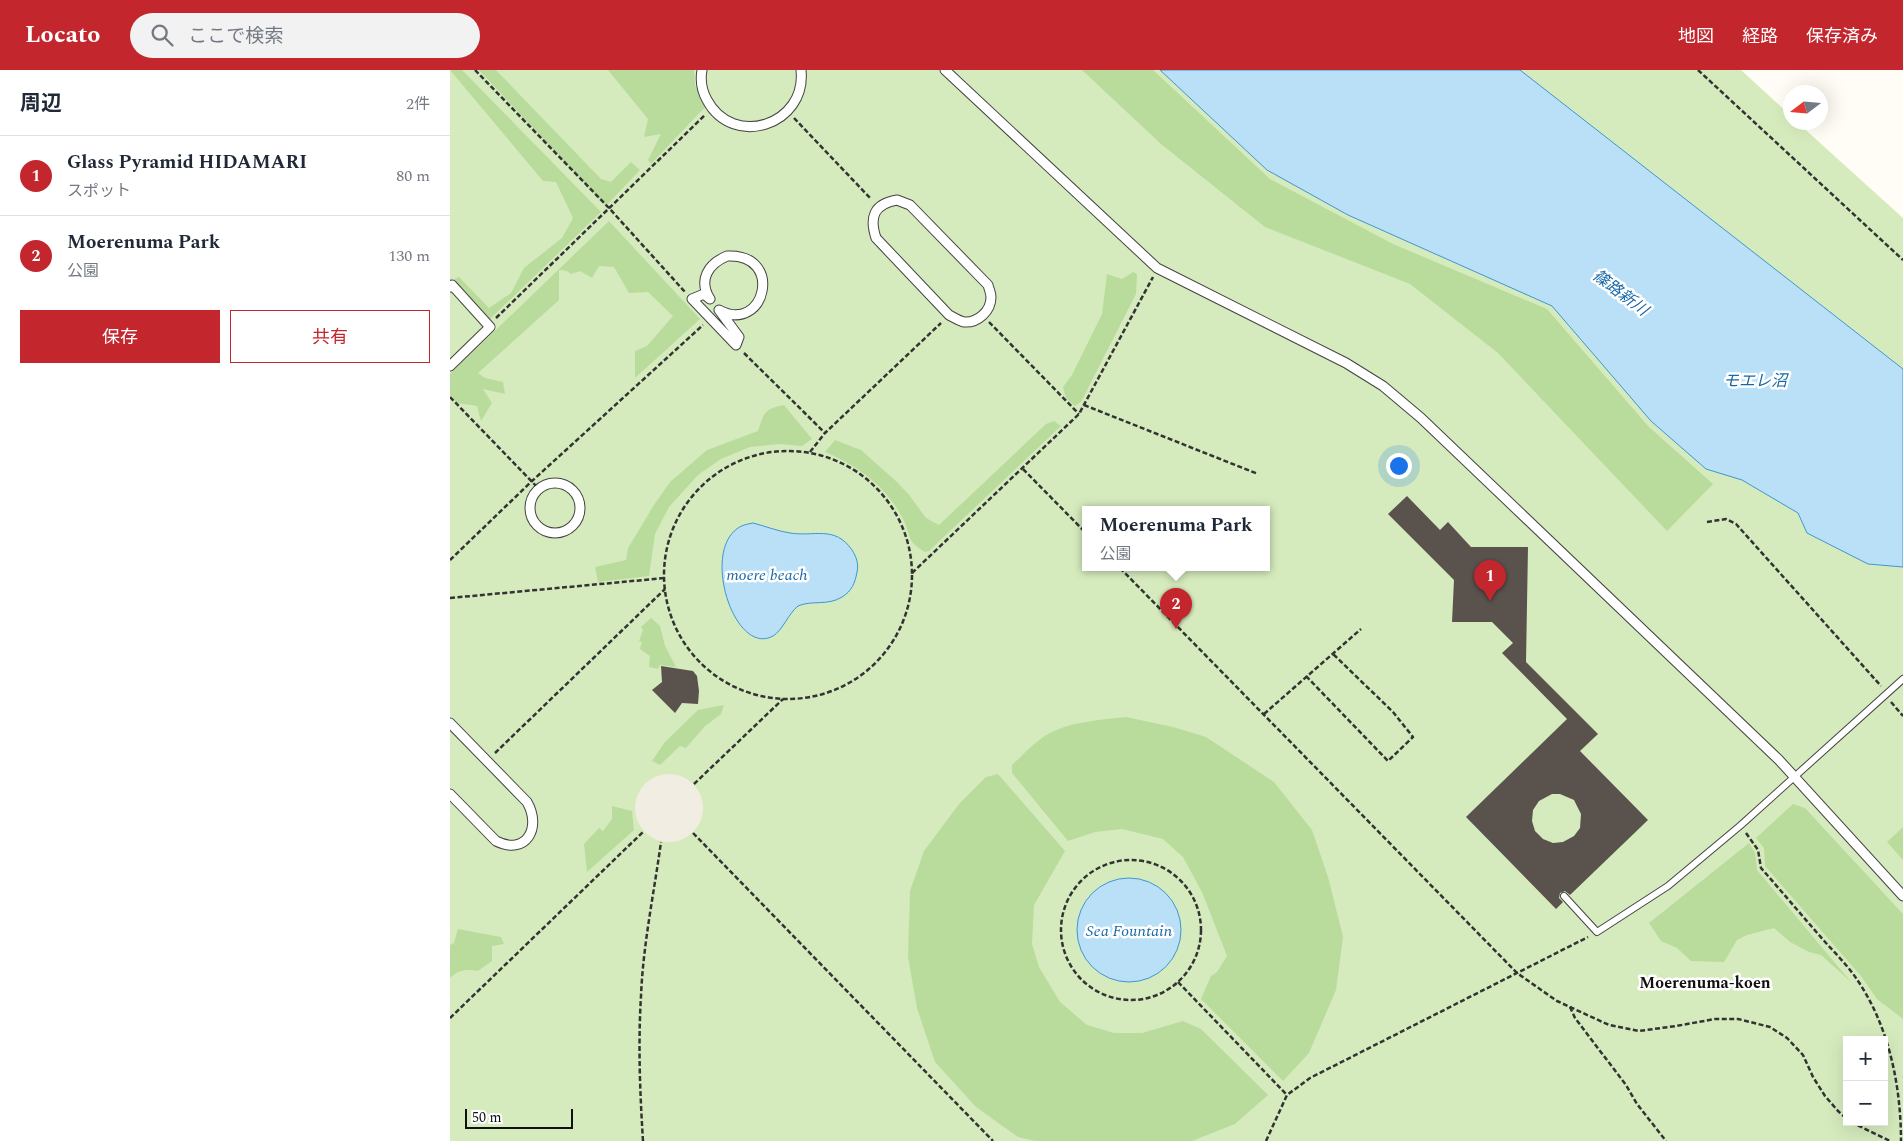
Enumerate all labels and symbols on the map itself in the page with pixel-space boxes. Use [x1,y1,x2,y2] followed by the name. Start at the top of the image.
[1783,85,1828,130] north arrow
[1588,264,1655,323] water label: 篠路新川
[1723,369,1789,393] water label: モエレ沼
[1386,453,1412,479] your location
[1474,560,1506,601] pin: 1
[726,563,808,587] water label: moere beach
[1160,588,1192,629] pin: 2
[1086,919,1173,943] water label: Sea Fountain
[1639,971,1771,995] district label: Moerenuma-koen
[465,1106,572,1129] scale bar

